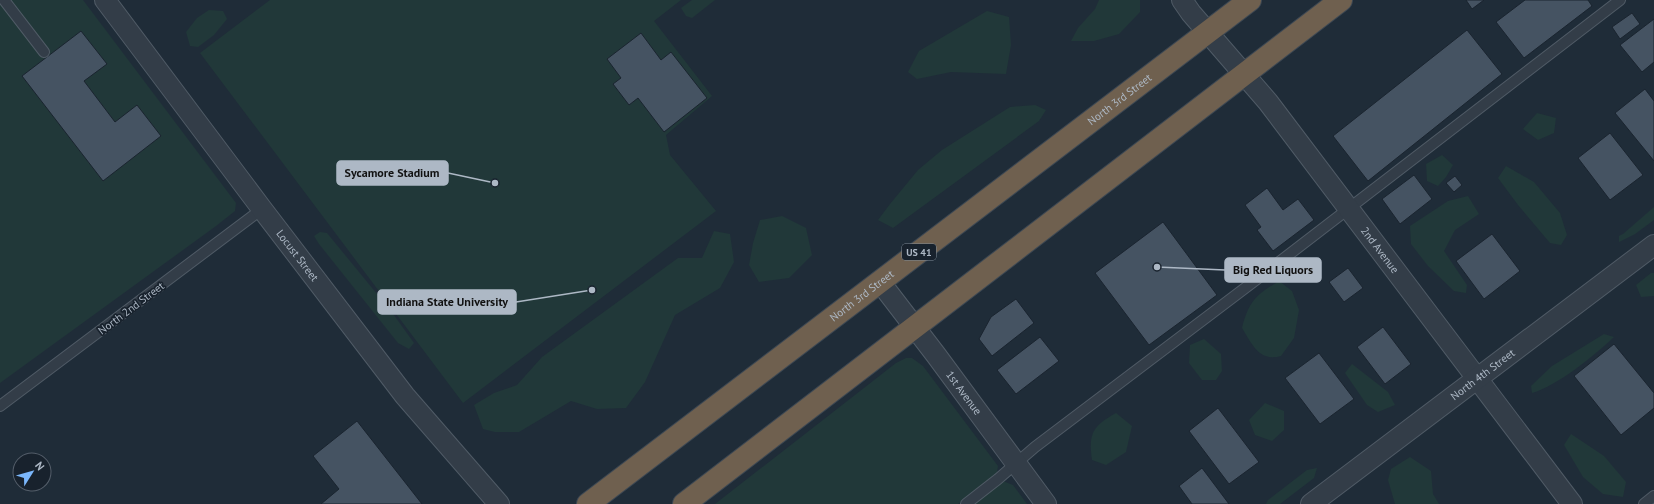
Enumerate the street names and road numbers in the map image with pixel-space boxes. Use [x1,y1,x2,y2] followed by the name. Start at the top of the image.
[1085,70,1155,128] street label: North 3rd Street
[1358,224,1402,276] street label: 2nd Avenue
[273,227,322,284] street label: Locust Street
[902,244,936,260] road number: US 41
[827,267,897,324] street label: North 3rd Street
[95,278,167,337] street label: North 2nd Street
[1448,346,1518,403] street label: North 4th Street
[943,368,985,418] street label: 1st Avenue

